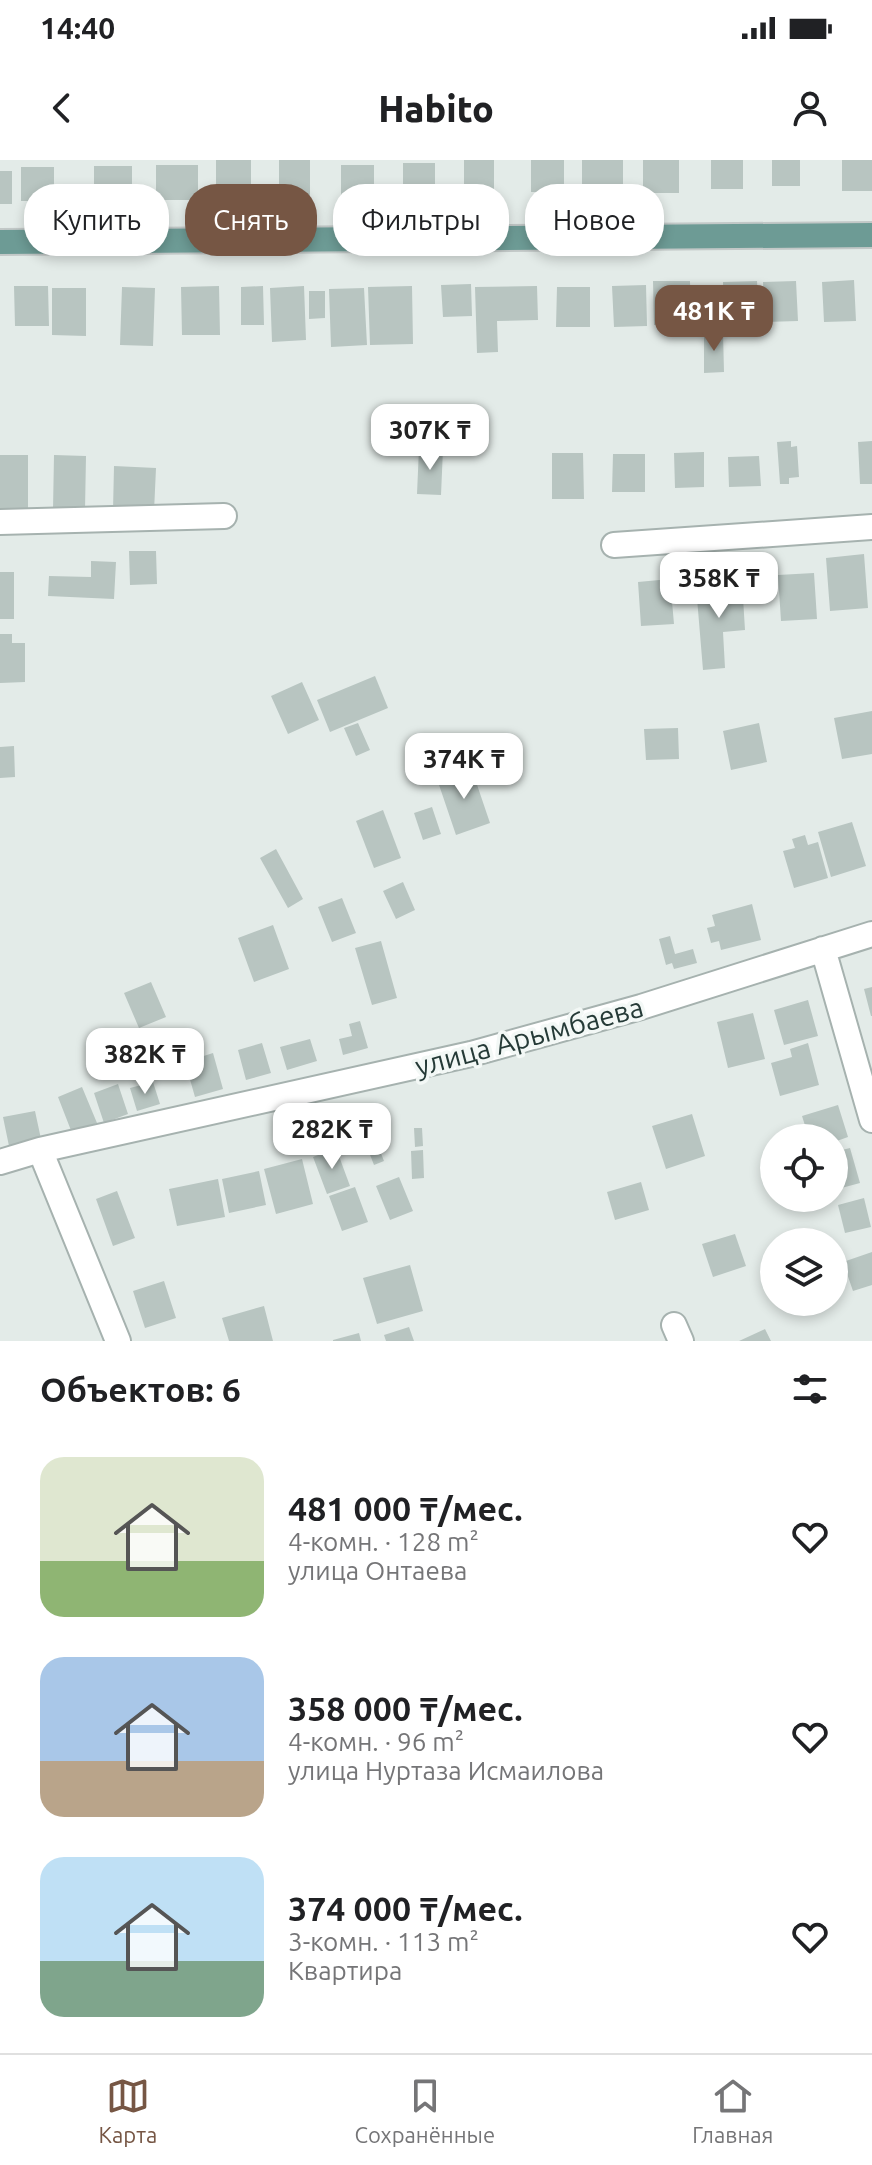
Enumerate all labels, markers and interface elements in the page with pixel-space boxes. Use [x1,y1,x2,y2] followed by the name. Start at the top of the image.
[40,11,115,45] text: 14:40
[40,86,84,130] icon: back
[788,86,832,130] icon: person
[378,88,494,129] text: Habito
[24,184,169,256] chip: Купить
[185,184,317,256] chip: Снять
[333,184,509,256] chip: Фильтры
[525,184,664,256] chip: Новое
[649,285,779,353] pin: 481K ₸
[673,296,755,325] text: 481K ₸
[365,404,495,472] pin: 307K ₸
[389,415,471,444] text: 307K ₸
[654,552,784,620] pin: 358K ₸
[678,563,760,592] text: 358K ₸
[399,733,529,801] pin: 374K ₸
[423,744,505,773] text: 374K ₸
[412,991,646,1081] street label: улица Арымбаева
[80,1028,210,1096] pin: 382K ₸
[104,1039,186,1068] text: 382K ₸
[267,1103,397,1171] pin: 282K ₸
[291,1114,373,1143] text: 282K ₸
[760,1124,848,1316] map controls
[760,1124,848,1212] button: locate
[760,1228,848,1316] button: layers
[788,1367,832,1411] icon: filters
[40,1370,241,1408] text: Объектов: 6
[104,1489,200,1585] icon: home
[288,1489,523,1527] text: 481 000 ₸/мес.
[788,1515,832,1559] icon: heart
[288,1527,479,1556] text: 4-комн. · 128 m²
[288,1556,467,1585] text: улица Онтаева
[104,1689,200,1785] icon: home
[288,1689,523,1727] text: 358 000 ₸/мес.
[788,1715,832,1759] icon: heart
[288,1727,464,1756] text: 4-комн. · 96 m²
[288,1756,604,1785] text: улица Нуртаза Исмаилова
[104,1889,200,1985] icon: home
[288,1889,523,1927] text: 374 000 ₸/мес.
[788,1915,832,1959] icon: heart
[288,1927,479,1956] text: 3-комн. · 113 m²
[288,1956,402,1985] text: Квартира
[99,2074,157,2147] tab: Карта
[354,2074,495,2147] tab: Сохранённые
[692,2074,773,2147] tab: Главная

